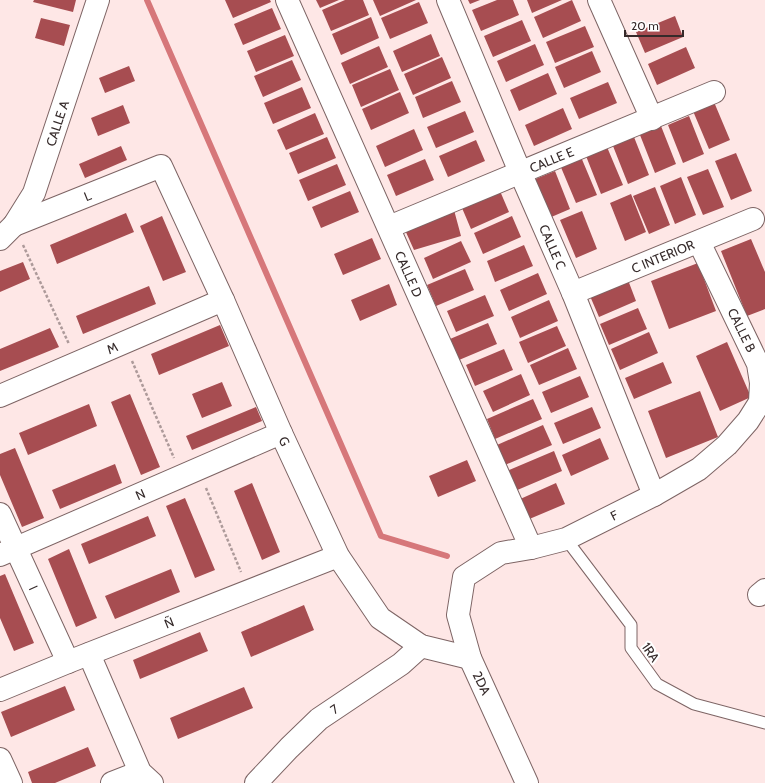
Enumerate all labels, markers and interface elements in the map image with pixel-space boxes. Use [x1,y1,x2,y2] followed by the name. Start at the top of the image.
[625,12,683,38] scale bar
[631,18,659,33] text: 20 m
[42,98,72,148] street label: CALLE A
[527,143,576,176] street label: CALLE E
[81,187,94,204] street label: L
[536,222,570,272] street label: CALLE C
[629,236,697,276] street label: C INTERIOR
[392,249,426,300] street label: CALLE D
[725,305,760,355] street label: CALLE B
[104,338,120,357] street label: M
[276,434,294,449] street label: G
[133,485,148,503] street label: N
[608,506,621,524] street label: F
[26,583,42,592] street label: I
[162,613,176,631] street label: Ñ
[639,639,663,665] street label: 1RA
[470,669,494,697] street label: 2DA
[327,700,342,717] street label: 7

